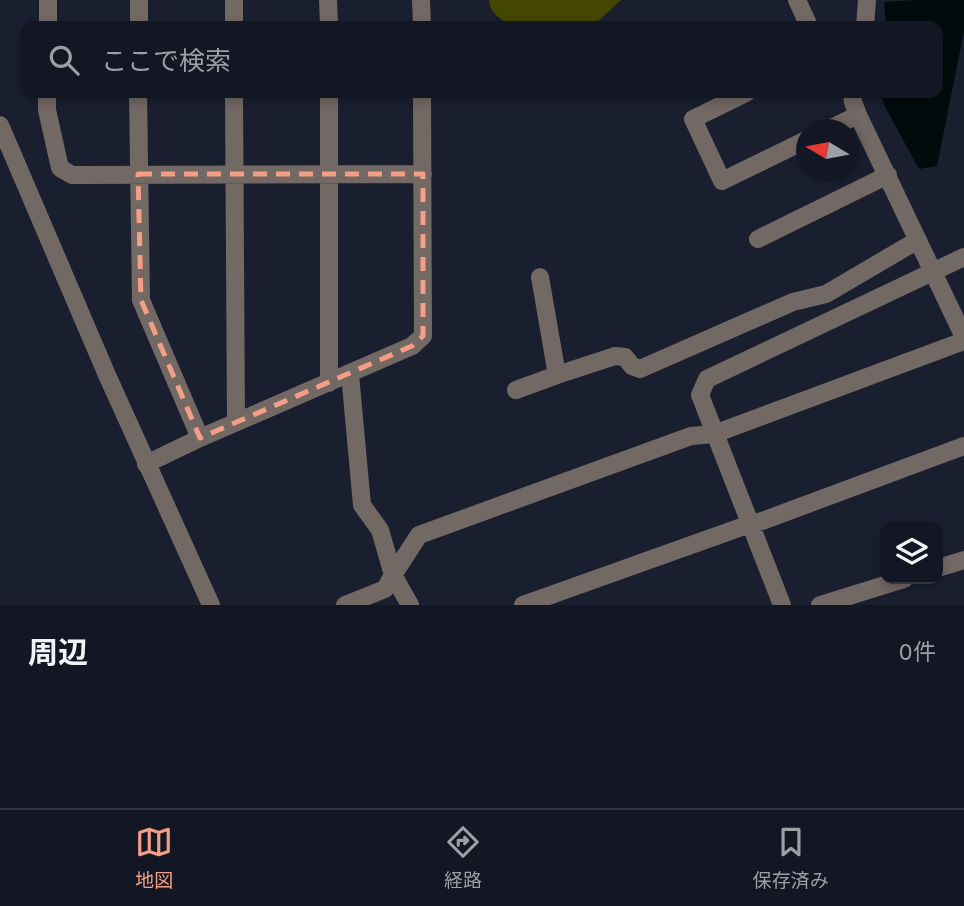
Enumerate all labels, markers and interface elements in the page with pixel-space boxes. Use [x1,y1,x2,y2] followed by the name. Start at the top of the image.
[21,21,943,98] search box
[45,41,83,79] icon: search
[101,47,231,80] text: ここで検索
[796,119,859,182] north arrow
[880,521,943,584] map controls
[880,521,943,584] button: layers
[28,637,88,674] text: 周辺
[898,640,936,669] text: 0件
[135,823,173,894] tab: 地図
[444,823,482,894] tab: 経路
[753,823,829,894] tab: 保存済み

